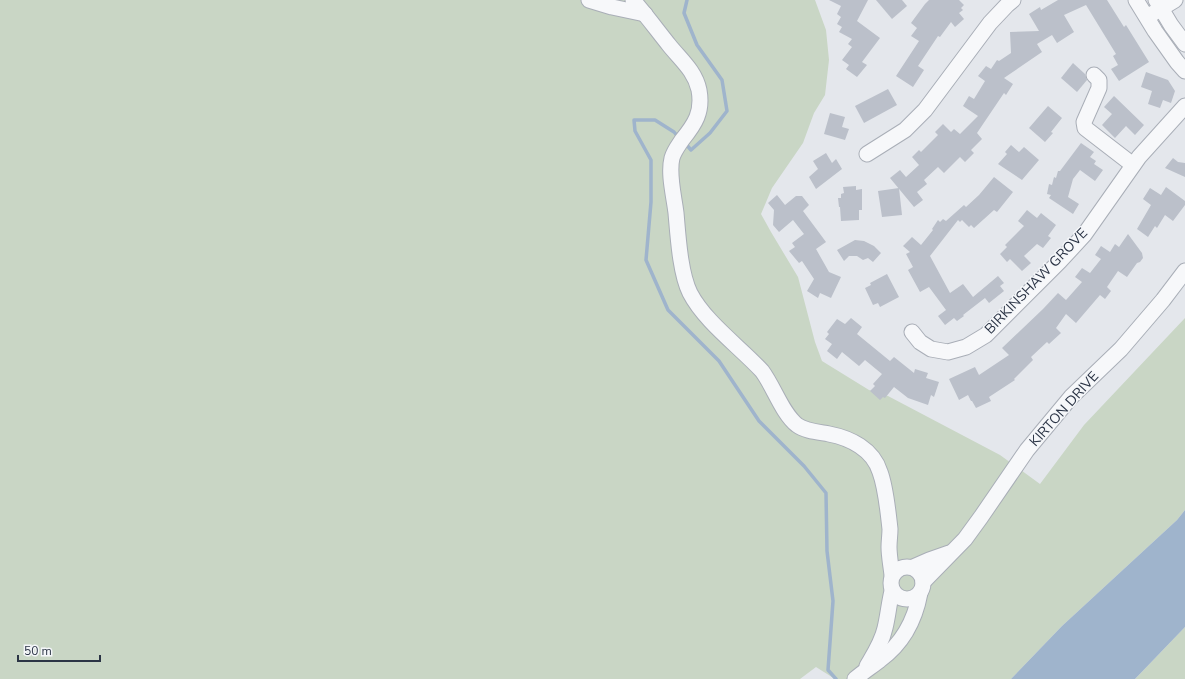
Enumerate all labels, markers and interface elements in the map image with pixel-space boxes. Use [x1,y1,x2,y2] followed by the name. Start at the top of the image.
[980,224,1092,338] street label: BIRKINSHAW GROVE
[1025,367,1103,451] street label: KIRTON DRIVE
[18,637,100,663] scale bar
[24,643,52,659] text: 50 m

